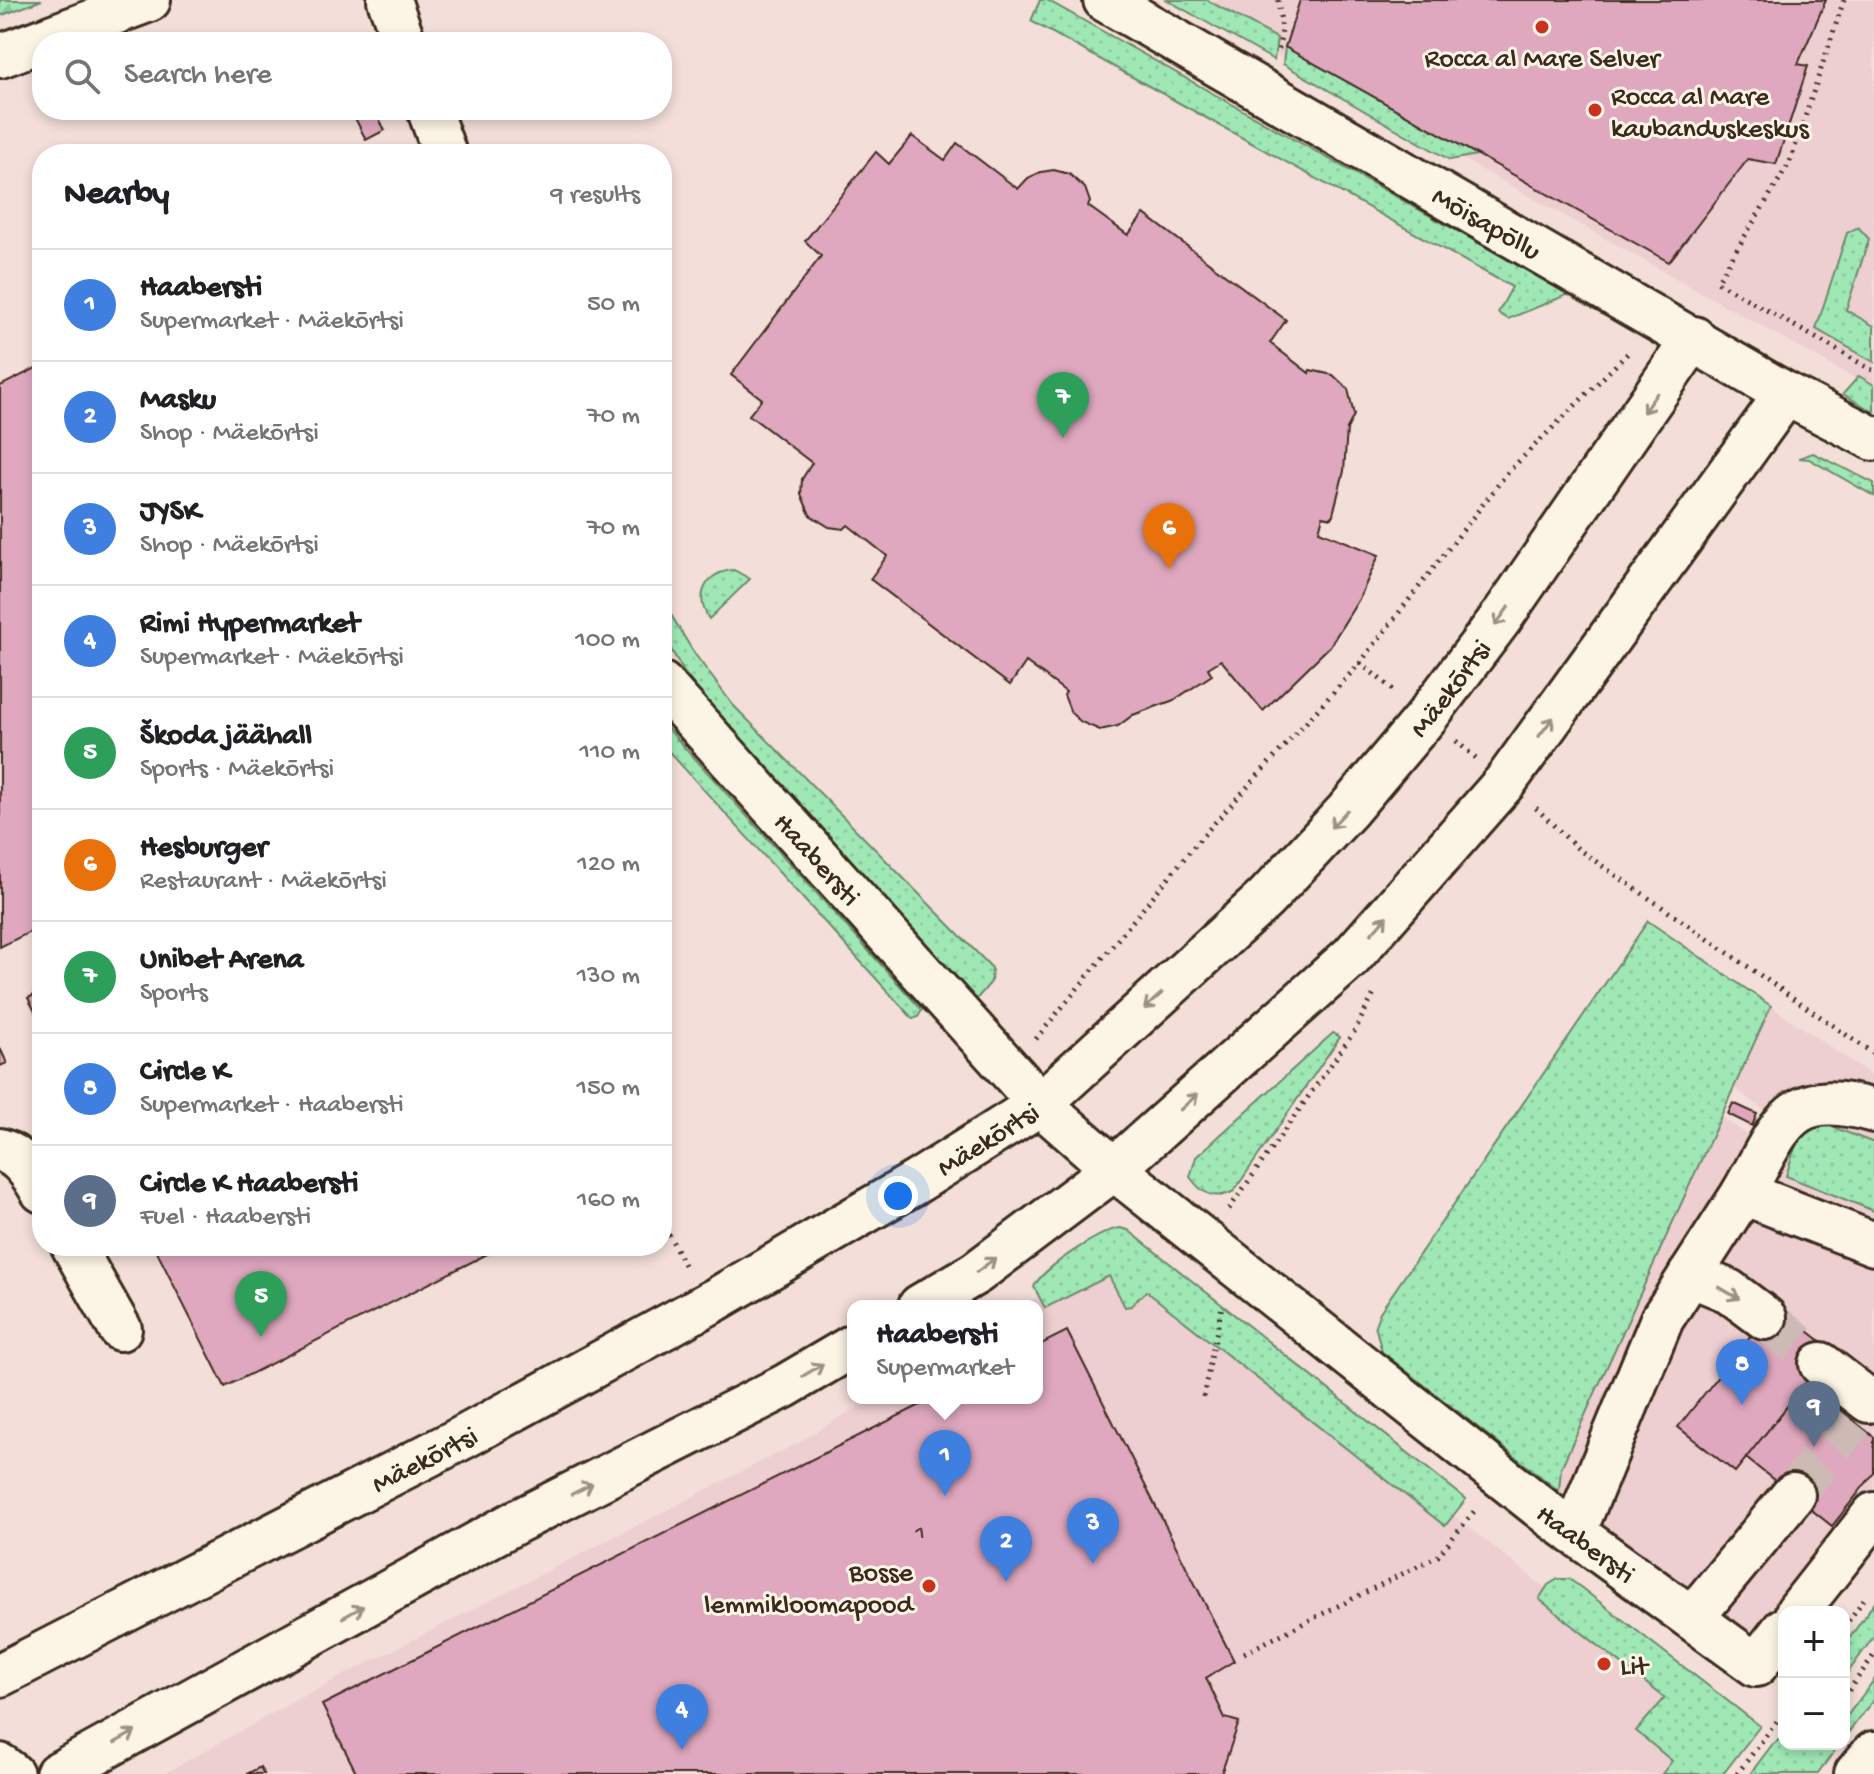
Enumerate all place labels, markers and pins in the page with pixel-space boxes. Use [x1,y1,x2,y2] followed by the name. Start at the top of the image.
[1533,18,1551,36] marker: Rocca al Mare Selver
[1424,44,1662,77] place label: Rocca al Mare Selver
[1611,82,1810,147] place label: Rocca al Mare kaubanduskeskus
[1586,101,1604,119] marker: Rocca al Mare kaubanduskeskus
[1037,372,1089,438] pin: 7
[1143,503,1195,569] pin: 6
[235,1271,287,1337] pin: 5
[1716,1339,1768,1405] pin: 8
[1788,1381,1840,1447] pin: 9
[919,1430,971,1496] pin: 1
[1067,1498,1119,1564] pin: 3
[980,1516,1032,1582] pin: 2
[704,1558,916,1623] place label: Bosse lemmikloomapood
[920,1577,938,1595] marker: Bosse lemmikloomapood
[1620,1652,1650,1685] place label: Lit
[1595,1655,1613,1673] marker: Lit
[656,1684,708,1750] pin: 4

